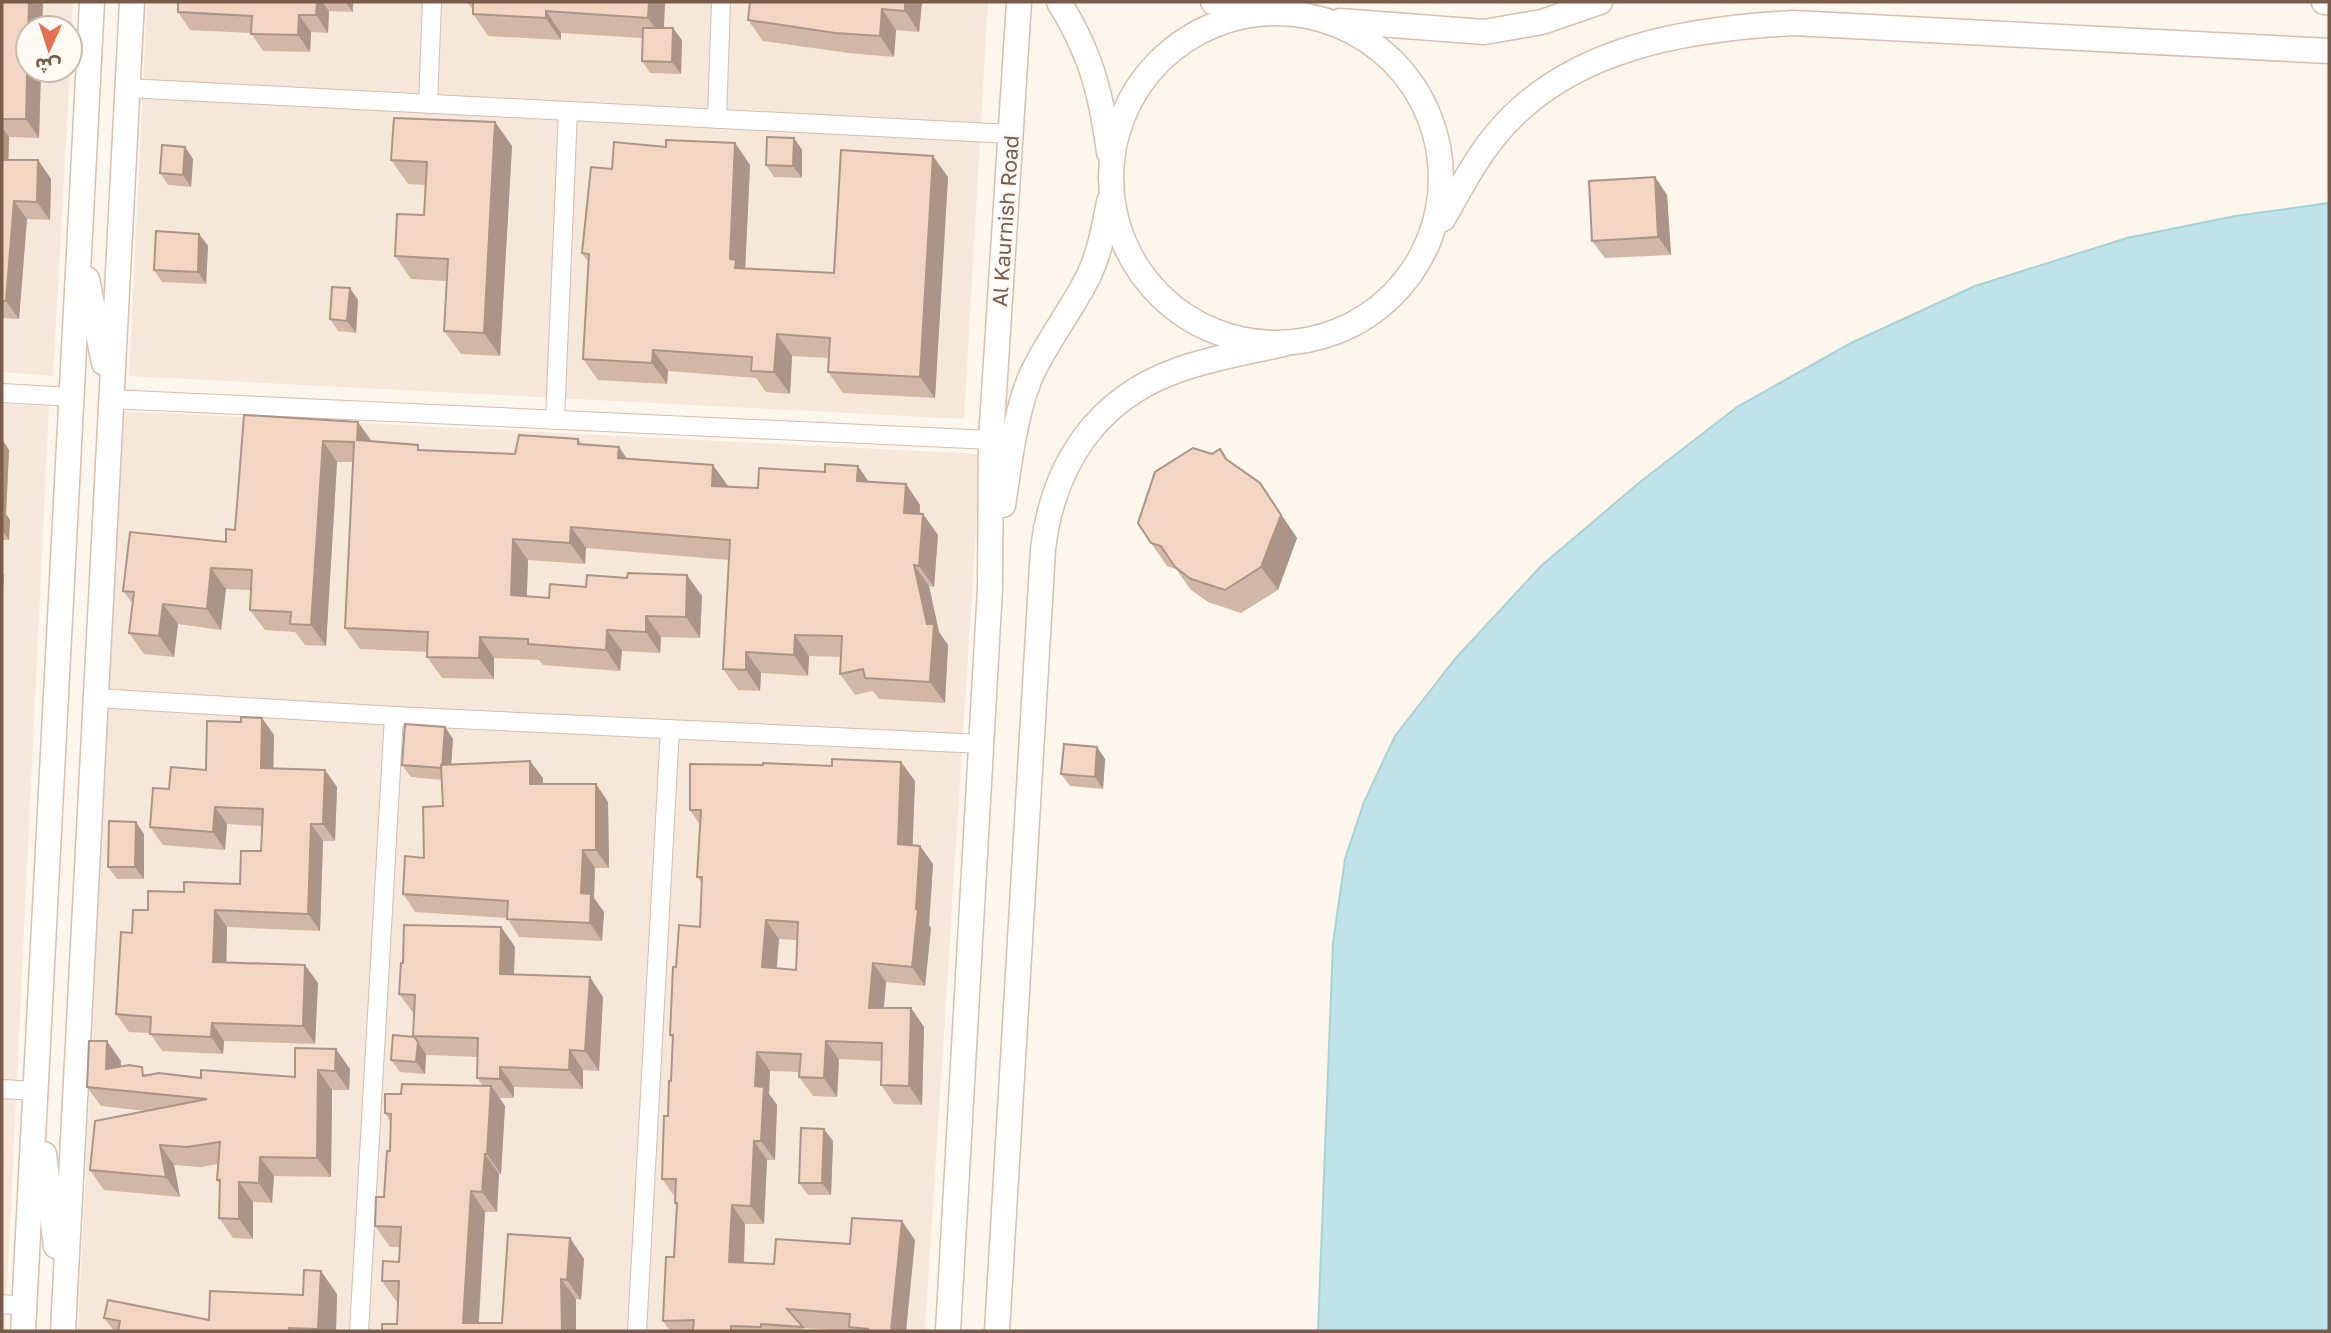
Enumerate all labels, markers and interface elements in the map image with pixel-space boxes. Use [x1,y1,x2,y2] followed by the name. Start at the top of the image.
[14,14,84,84] north arrow
[34,54,62,79] text: ش
[986,134,1024,308] street label: Al Kaurnish Road

